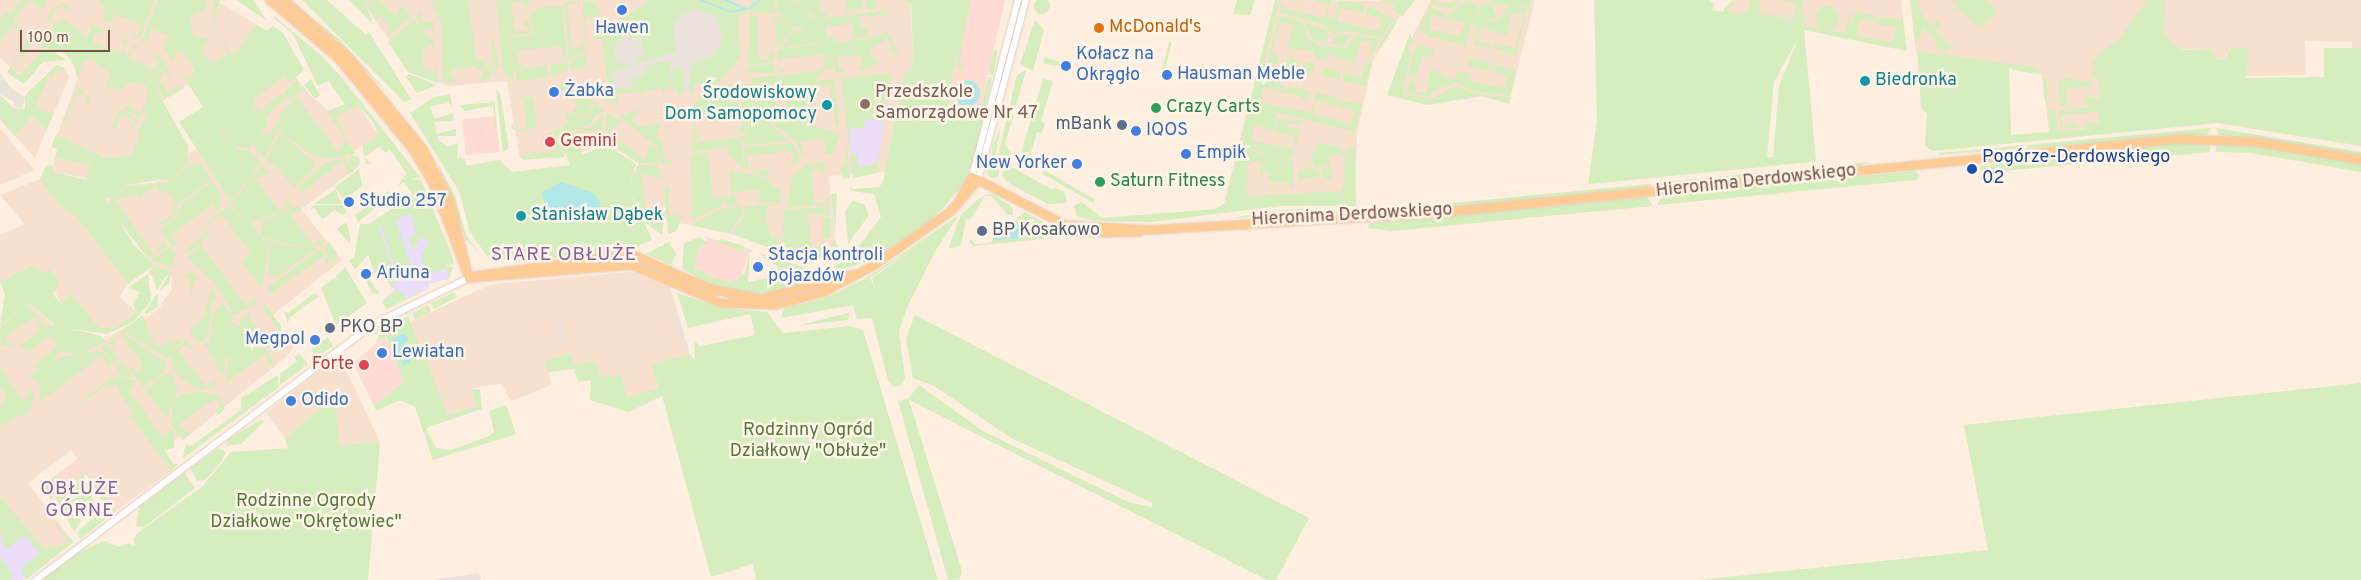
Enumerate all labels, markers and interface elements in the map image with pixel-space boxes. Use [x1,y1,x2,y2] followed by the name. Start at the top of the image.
[616,4,628,16] marker: Hawen
[1109,17,1201,39] place label: McDonald's
[595,18,649,40] place label: Hawen
[22,20,112,52] scale bar
[1093,22,1105,34] marker: McDonald's
[28,29,69,48] text: 100 m
[1076,45,1154,88] place label: Kołacz na Okrągło
[1060,60,1072,72] marker: Kołacz na Okrągło
[1177,64,1305,86] place label: Hausman Meble
[1161,69,1173,81] marker: Hausman Meble
[1875,70,1957,92] place label: Biedronka
[1859,75,1871,87] marker: Biedronka
[564,81,614,103] place label: Żabka
[875,83,1038,126] place label: Przedszkole Samorządowe Nr 47
[665,84,817,126] place label: Środowiskowy Dom Samopomocy
[548,86,560,98] marker: Żabka
[1166,97,1260,119] place label: Crazy Carts
[859,98,871,110] marker: Przedszkole Samorządowe Nr 47
[821,99,833,111] marker: Środowiskowy Dom Samopomocy
[1150,102,1162,114] marker: Crazy Carts
[1055,114,1112,136] place label: mBank
[1116,119,1128,131] marker: mBank
[1146,120,1188,142] place label: IQOS
[1130,125,1142,137] marker: IQOS
[560,131,617,153] place label: Gemini
[544,136,556,148] marker: Gemini
[1196,143,1246,165] place label: Empik
[1180,148,1192,160] marker: Empik
[1982,148,2170,190] place label: Pogórze-Derdowskiego 02
[975,153,1067,175] place label: New Yorker
[1071,158,1083,170] marker: New Yorker
[1655,161,1857,203] street label: Hieronima Derdowskiego
[1966,163,1978,175] marker: Pogórze-Derdowskiego 02
[1110,171,1225,193] place label: Saturn Fitness
[1094,176,1106,188] marker: Saturn Fitness
[359,191,446,213] place label: Studio 257
[343,196,355,208] marker: Studio 257
[1251,200,1453,232] street label: Hieronima Derdowskiego
[531,205,663,227] place label: Stanisław Dąbek
[515,210,527,222] marker: Stanisław Dąbek
[992,220,1100,242] place label: BP Kosakowo
[976,225,988,237] marker: BP Kosakowo
[489,245,639,267] district label: STARE OBŁUŻE
[768,246,883,288] place label: Stacja kontroli pojazdów
[752,261,764,273] marker: Stacja kontroli pojazdów
[376,263,430,285] place label: Ariuna
[360,268,372,280] marker: Ariuna
[340,317,403,339] place label: PKO BP
[324,322,336,334] marker: PKO BP
[245,329,305,351] place label: Megpol
[309,334,321,346] marker: Megpol
[392,342,465,364] place label: Lewiatan
[376,347,388,359] marker: Lewiatan
[312,354,354,376] place label: Forte
[358,359,370,371] marker: Forte
[301,390,349,412] place label: Odido
[285,395,297,407] marker: Odido
[730,421,886,464] park label: Rodzinny Ogród Działkowy "Obłuże"
[39,479,121,523] district label: OBŁUŻE GÓRNE
[210,492,402,534] park label: Rodzinne Ogrody Działkowe "Okrętowiec"

